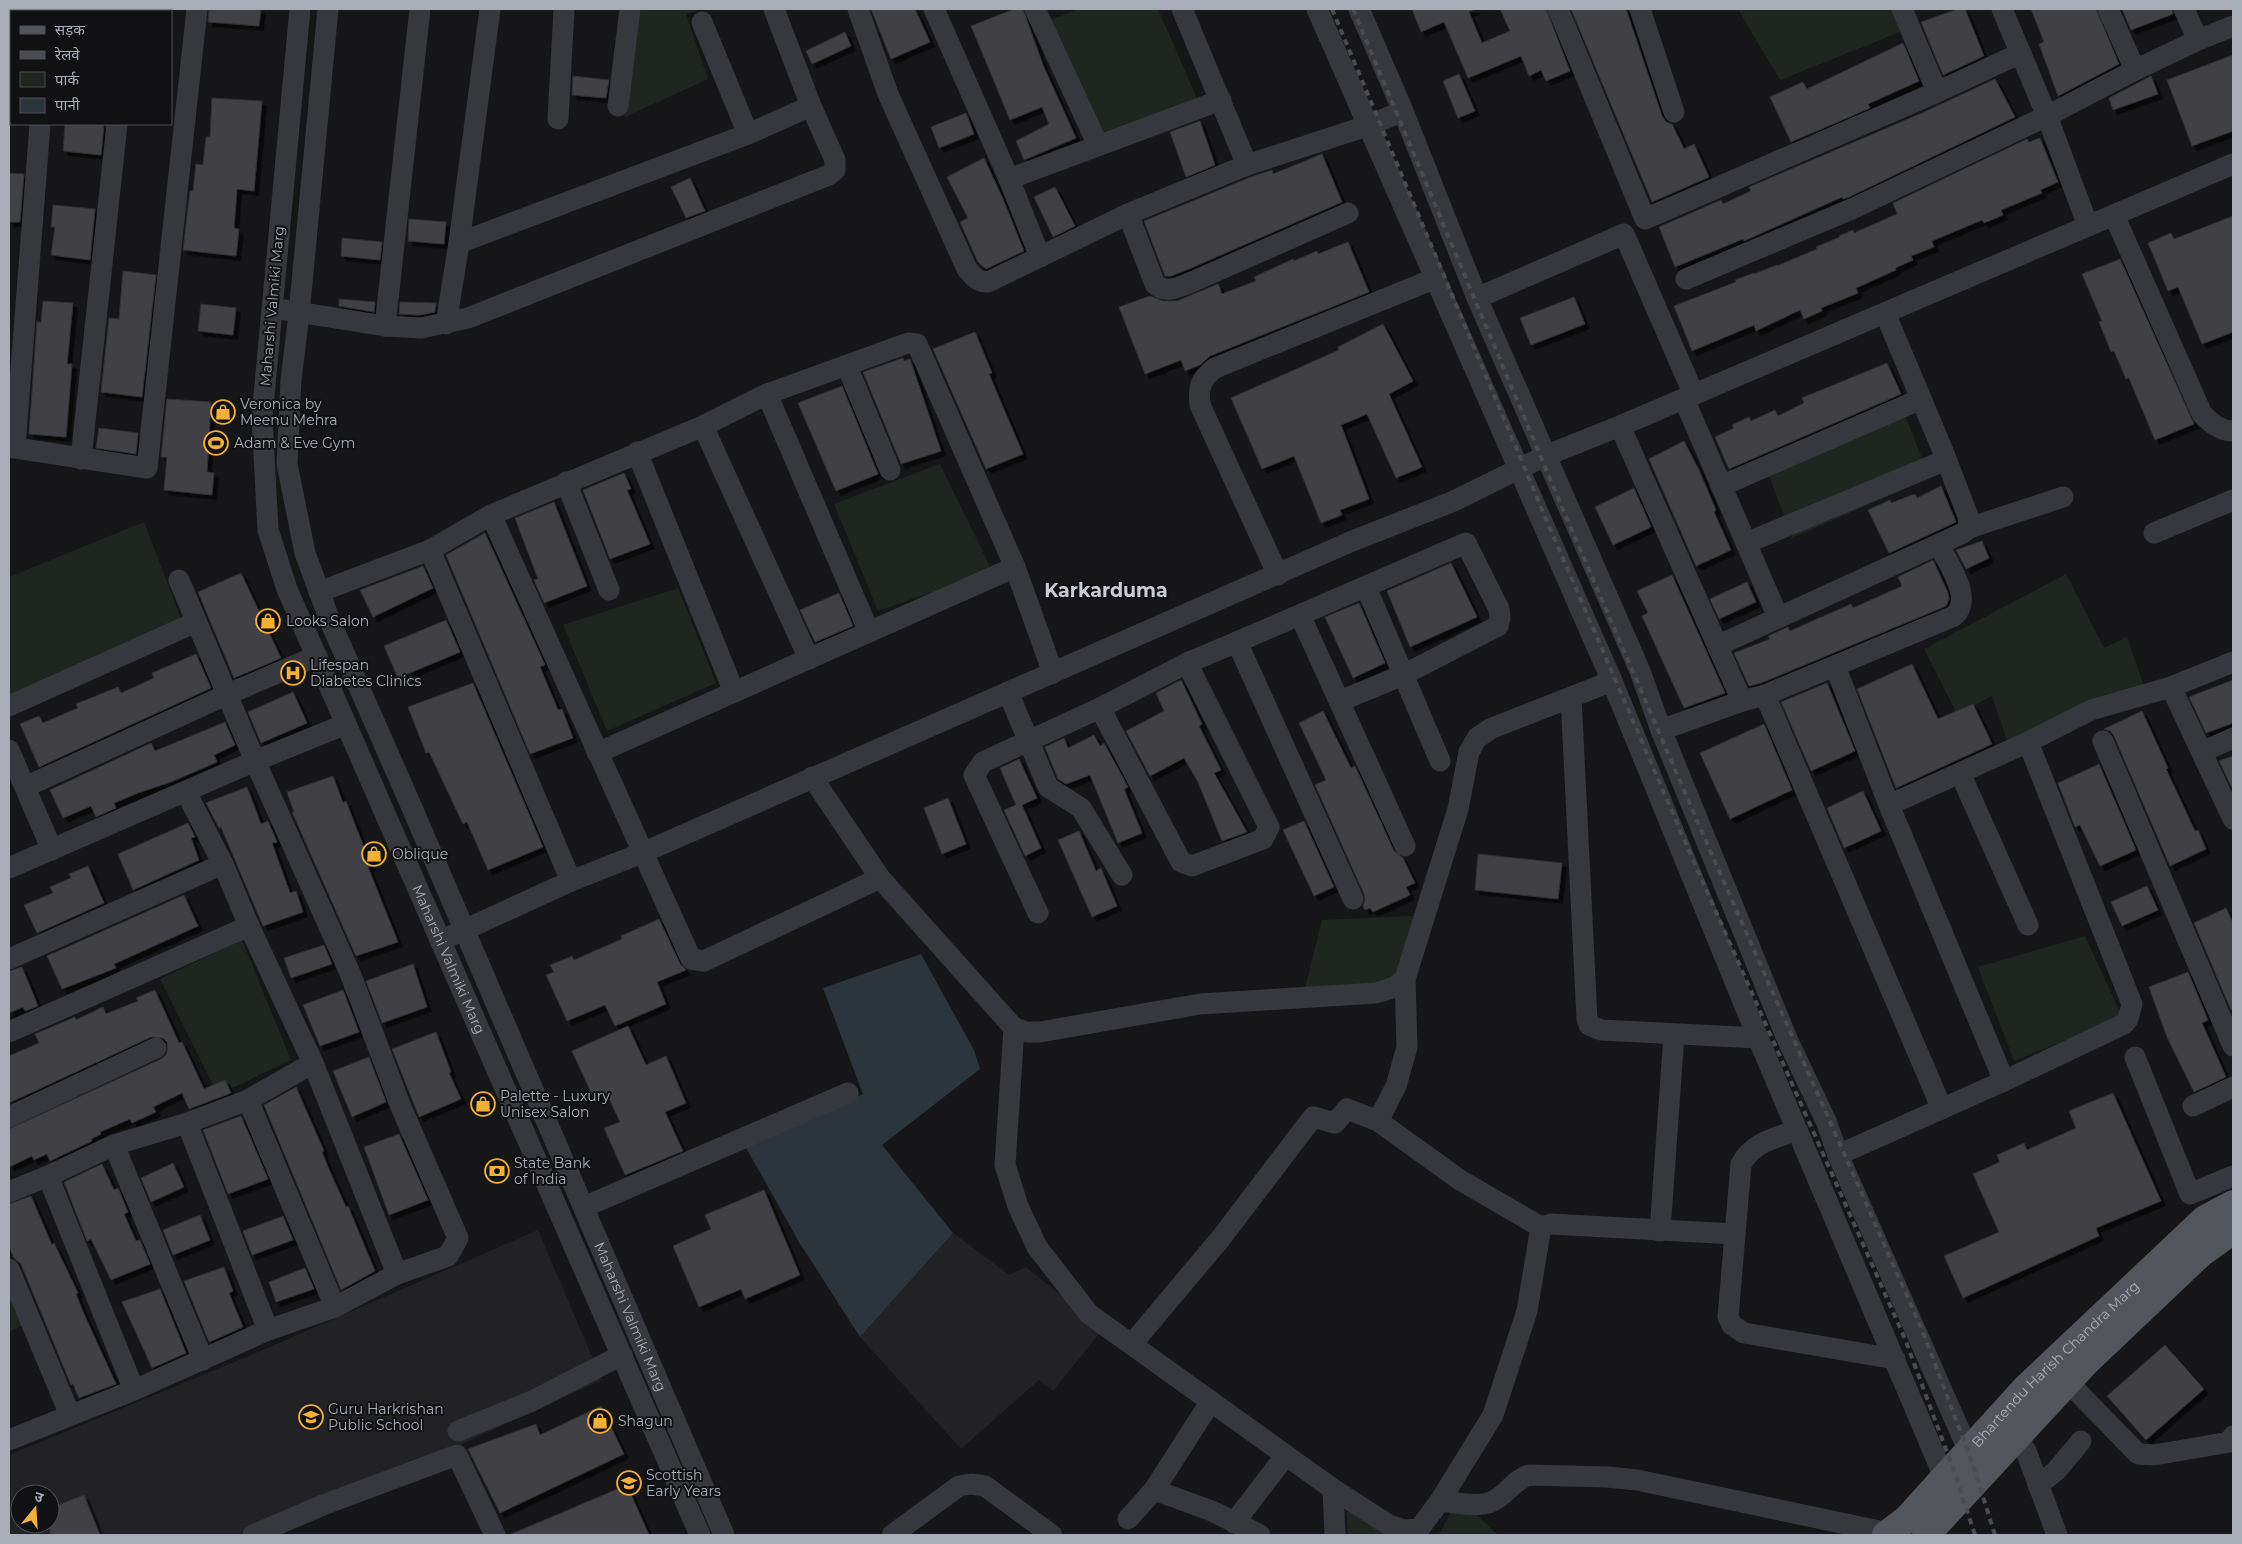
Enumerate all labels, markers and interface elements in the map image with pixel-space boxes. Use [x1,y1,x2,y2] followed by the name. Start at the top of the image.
[10,10,172,125] legend
[55,20,85,39] text: सड़क
[54,45,80,64] text: रेलवे
[55,70,79,89] text: पार्क
[55,95,81,114] text: पानी
[256,225,288,387] street label: Maharshi Valmiki Marg
[240,395,337,429] place label: Veronica by Meenu Mehra
[210,399,236,425] shop icon: Veronica by Meenu Mehra
[203,430,229,456] sports icon: Adam & Eve Gym
[234,434,355,452] place label: Adam & Eve Gym
[1044,579,1168,602] district label: Karkarduma
[255,608,281,634] shop icon: Looks Salon
[286,612,369,630] place label: Looks Salon
[310,656,421,690] place label: Lifespan Diabetes Clinics
[280,660,306,686] hospital icon: Lifespan Diabetes Clinics
[361,841,387,867] shop icon: Oblique
[392,845,448,863] place label: Oblique
[408,882,489,1037] street label: Maharshi Valmiki Marg
[500,1087,610,1121] place label: Palette - Luxury Unisex Salon
[470,1091,496,1117] shop icon: Palette - Luxury Unisex Salon
[514,1154,591,1188] place label: State Bank of India
[484,1158,510,1184] bank icon: State Bank of India
[590,1239,670,1394] street label: Maharshi Valmiki Marg
[1968,1277,2143,1451] street label: Bhartendu Harish Chandra Marg
[328,1400,444,1434] place label: Guru Harkrishan Public School
[298,1404,324,1430] school or university icon: Guru Harkrishan Public School
[587,1408,613,1434] shop icon: Shagun
[618,1412,673,1430] place label: Shagun
[646,1466,721,1500] place label: Scottish Early Years
[616,1470,642,1496] school or university icon: Scottish Early Years
[10,1484,60,1534] north arrow
[32,1487,46,1507] text: उ

